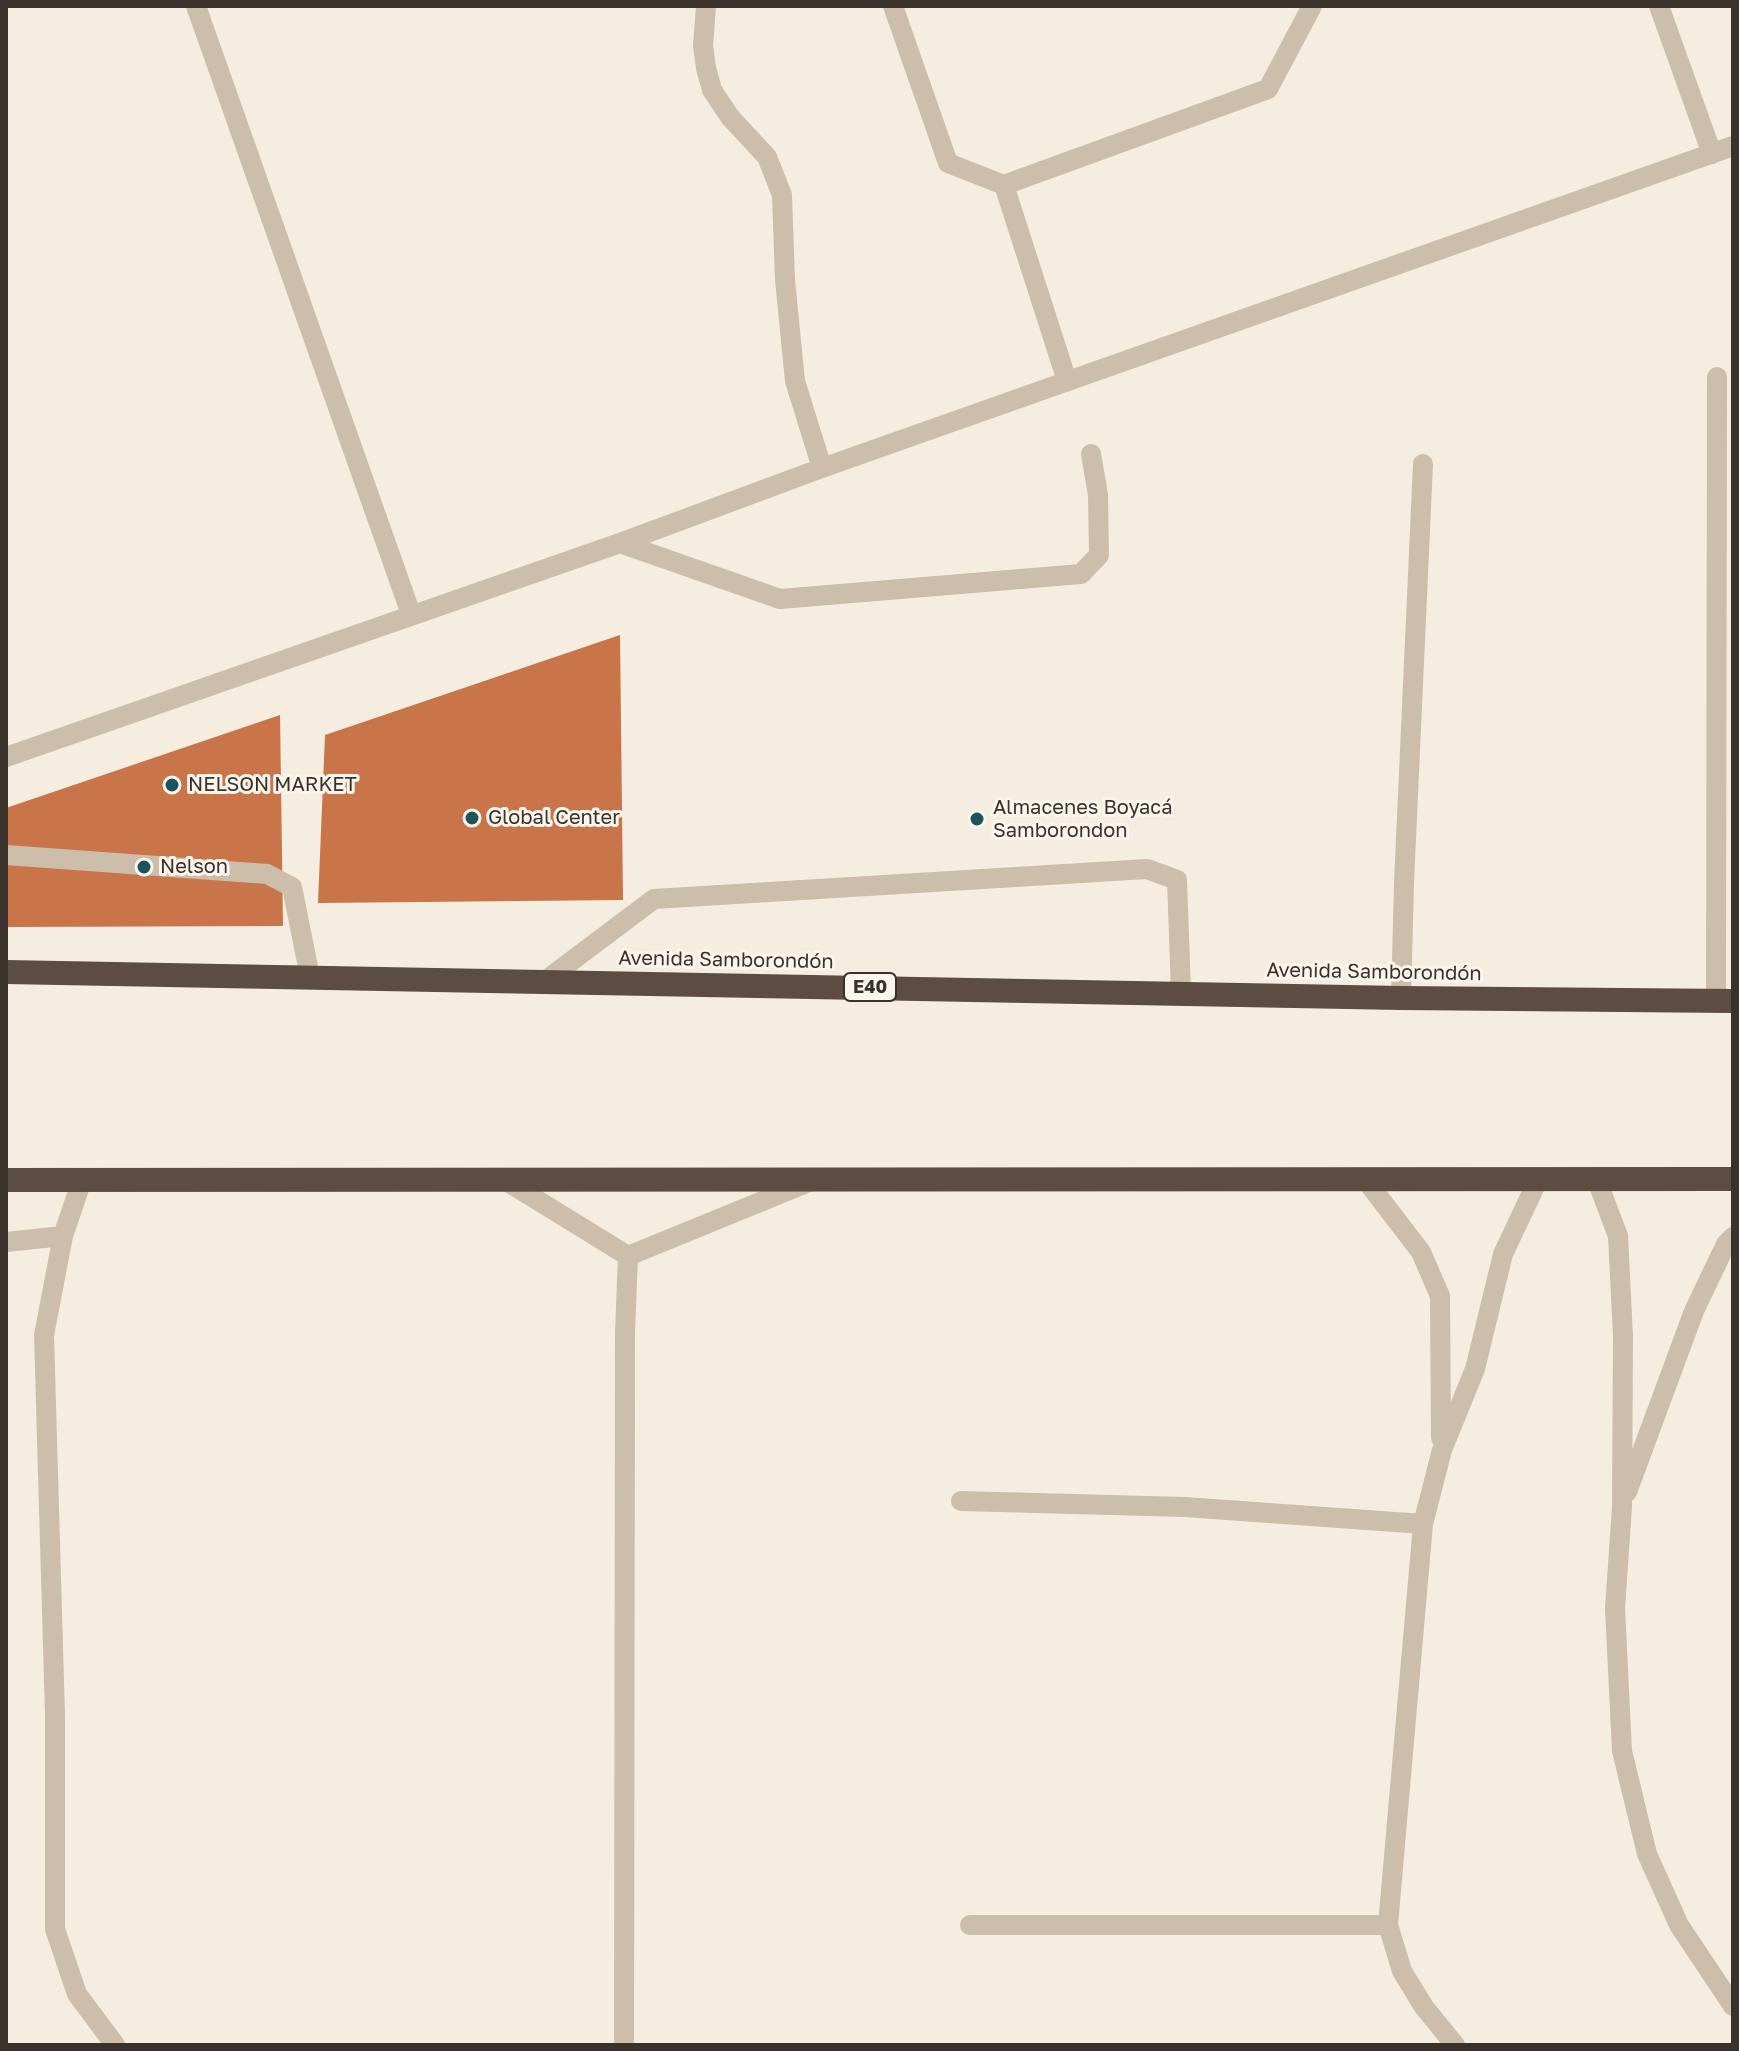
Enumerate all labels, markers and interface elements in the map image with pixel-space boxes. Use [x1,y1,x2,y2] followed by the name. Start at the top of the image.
[188,773,357,797] place label: NELSON MARKET
[163,776,181,794] marker: NELSON MARKET
[993,796,1172,843] place label: Almacenes Boyacá Samborondon
[488,806,620,830] place label: Global Center
[463,809,481,827] marker: Global Center
[968,810,986,828] marker: Almacenes Boyacá Samborondon
[160,855,228,879] place label: Nelson
[135,858,153,876] marker: Nelson
[618,946,834,974] street label: Avenida Samborondón
[1266,958,1482,986] street label: Avenida Samborondón
[844,973,896,1001] road number: E40

